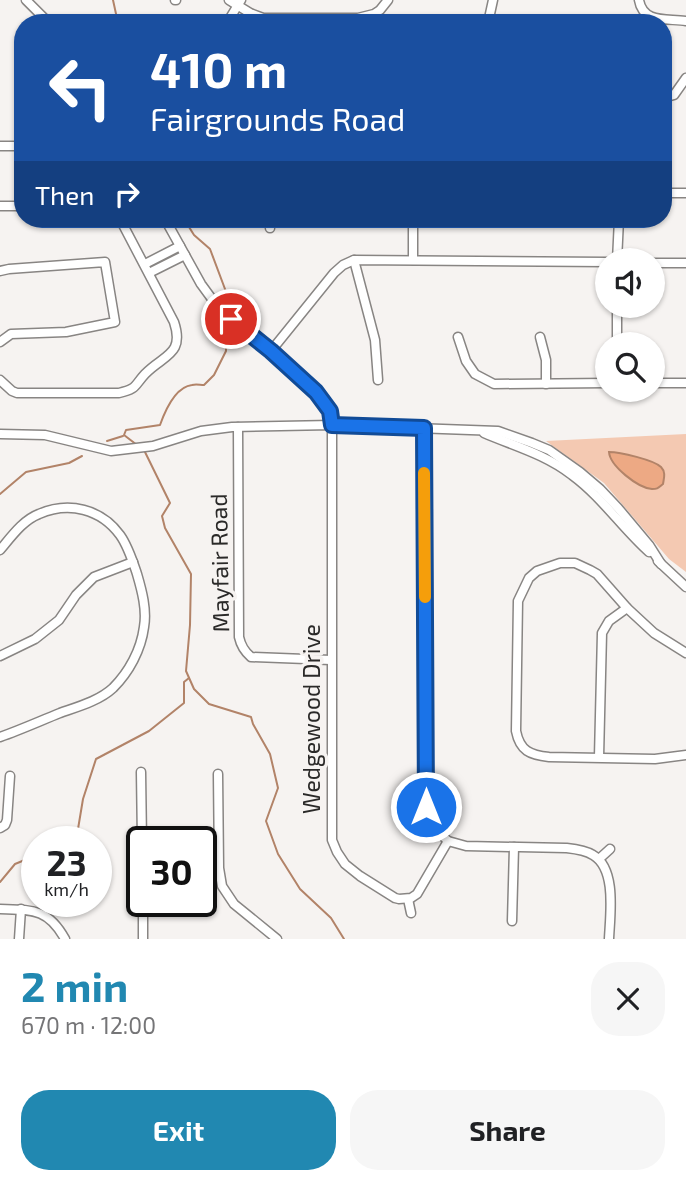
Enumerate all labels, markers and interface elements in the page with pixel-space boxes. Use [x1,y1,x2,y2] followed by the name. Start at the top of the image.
[150,39,287,98] text: 410 m
[35,42,126,133] icon: left
[150,99,405,137] text: Fairgrounds Road
[108,175,146,213] icon: right
[35,179,94,210] text: Then
[595,248,665,402] map controls
[595,248,665,318] button: sound
[201,289,261,349] pin
[212,300,250,338] icon: arrive
[595,332,665,402] button: search
[204,493,234,633] street label: Mayfair Road
[297,624,325,814] street label: Wedgewood Drive
[389,770,463,844] position arrow
[126,826,217,917] speed limit sign: 30
[46,841,87,883] text: 23
[44,878,89,900] text: km/h
[21,960,128,1010] text: 2 min
[591,962,665,1036] button: close
[21,1011,156,1039] text: 670 m · 12:00
[21,1090,336,1170] button: Exit
[350,1090,665,1170] button: Share

